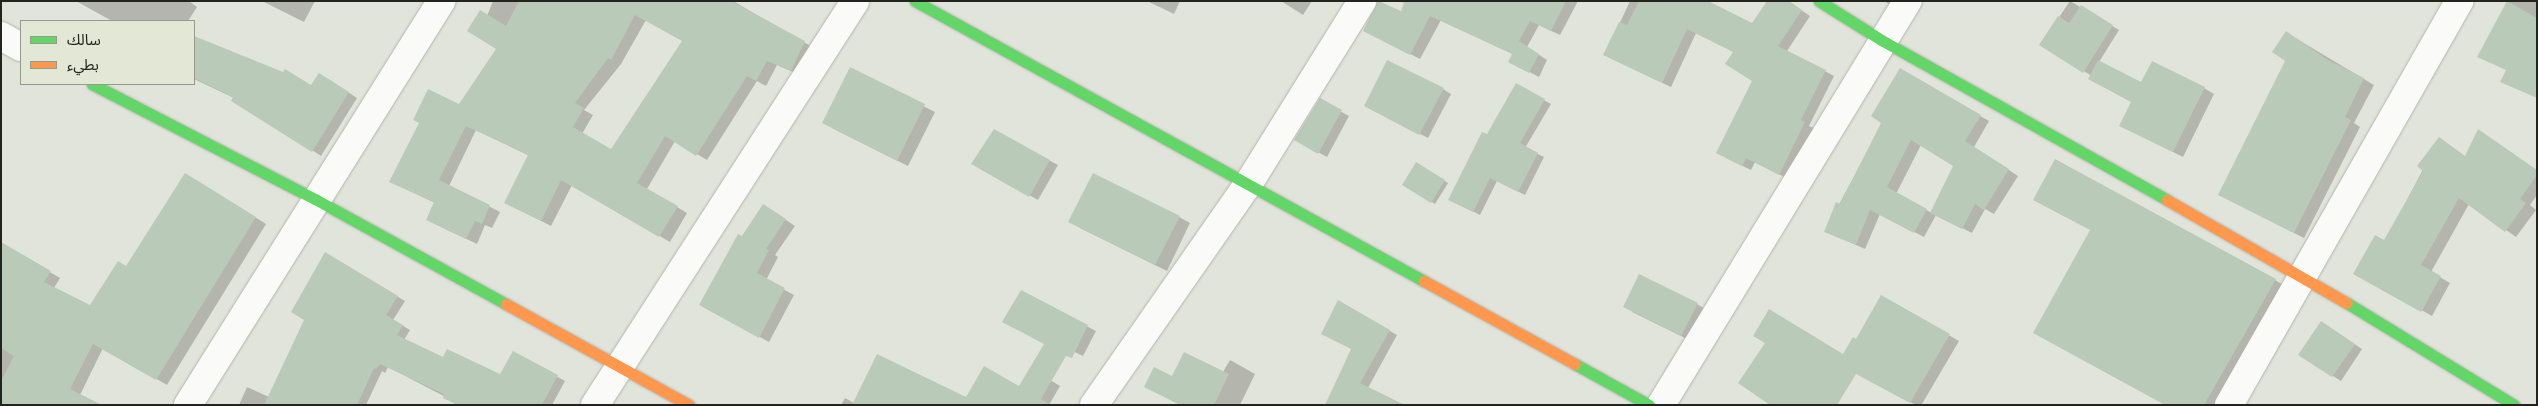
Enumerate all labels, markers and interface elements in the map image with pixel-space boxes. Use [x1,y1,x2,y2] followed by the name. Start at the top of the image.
[20,20,195,85] legend
[67,31,101,49] text: سالك
[67,56,99,74] text: بطيء

